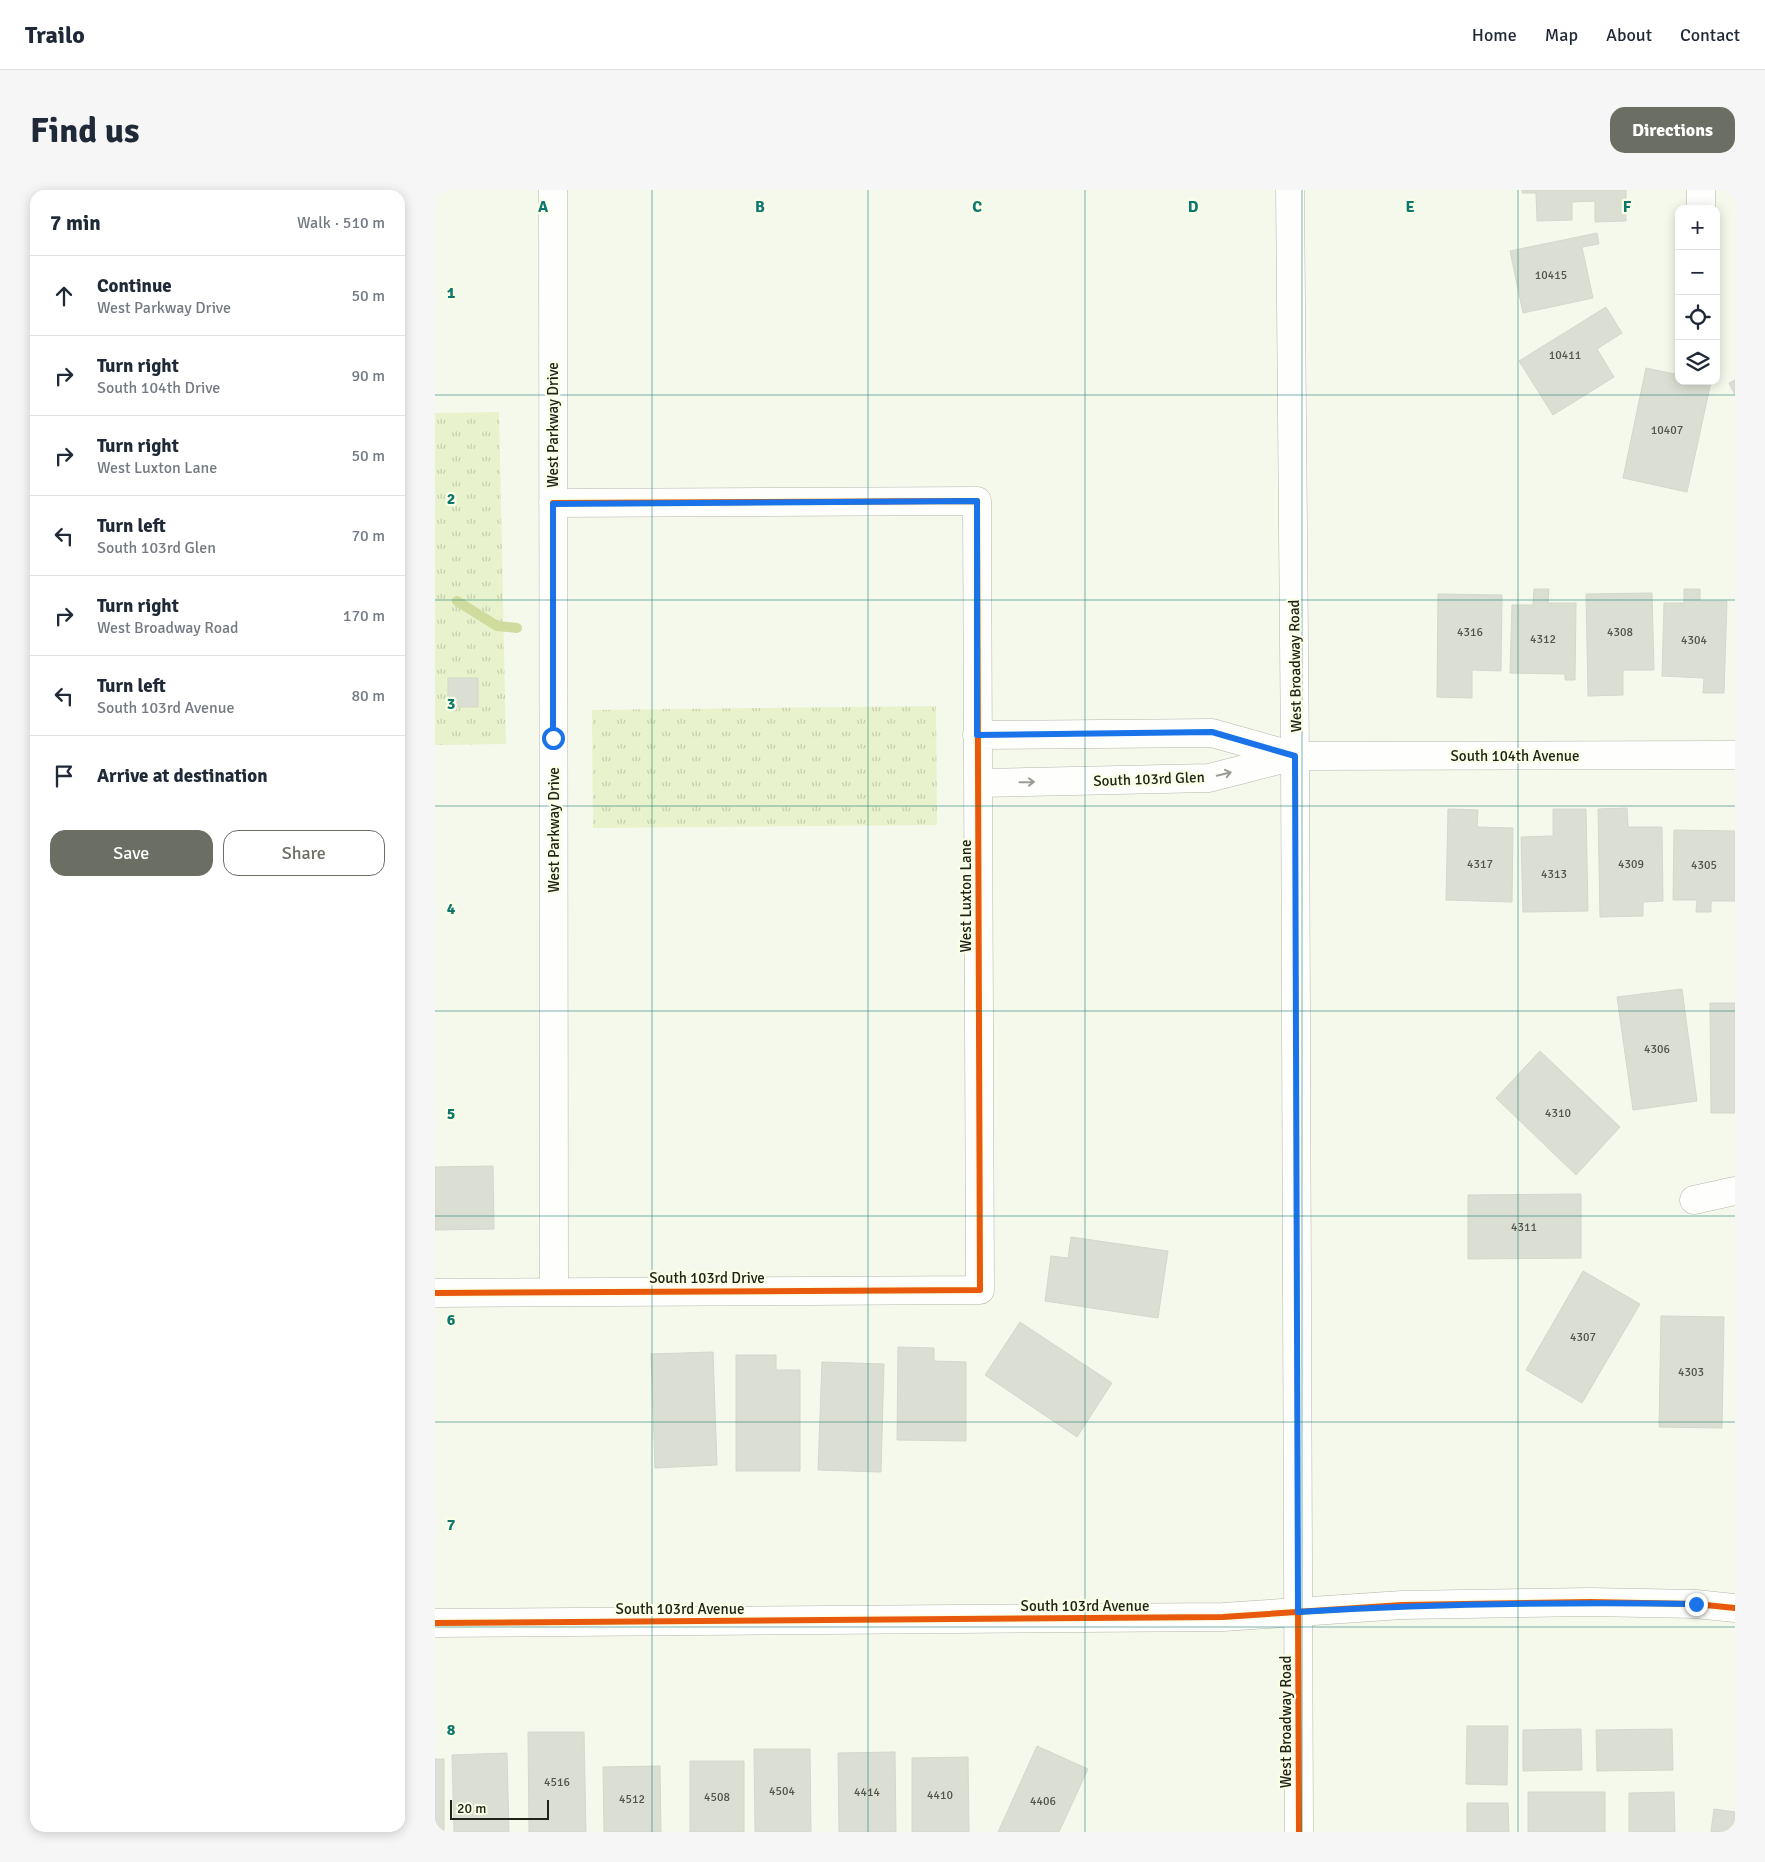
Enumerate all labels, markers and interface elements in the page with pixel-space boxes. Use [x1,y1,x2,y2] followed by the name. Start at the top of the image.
[25,20,85,50] text: Trailo
[1472,24,1517,46] text: Home
[1545,24,1578,46] text: Map
[1606,24,1652,46] text: About
[1680,24,1740,46] text: Contact
[1610,107,1735,153] button: Directions
[30,109,140,152] text: Find us
[538,197,549,217] text: A
[755,197,765,217] text: B
[972,197,982,217] text: C
[1188,197,1199,217] text: D
[1405,197,1415,217] text: E
[1623,197,1632,217] text: F
[1675,205,1720,385] map controls
[1675,205,1720,250] button: +
[50,210,101,236] text: 7 min
[297,213,385,233] text: Walk · 510 m
[1675,250,1720,295] button: −
[1535,268,1567,283] house number: 10415
[97,274,172,298] text: Continue
[50,282,78,310] icon: ahead
[447,283,456,303] text: 1
[351,286,385,306] text: 50 m
[1675,295,1720,340] button: locate
[97,298,231,318] text: West Parkway Drive
[1675,340,1720,385] button: layers
[1549,348,1581,363] house number: 10411
[97,354,179,378] text: Turn right
[50,362,78,390] icon: right
[544,362,562,488] street label: West Parkway Drive
[351,366,385,386] text: 90 m
[97,378,220,398] text: South 104th Drive
[1651,423,1683,438] house number: 10407
[97,434,179,458] text: Turn right
[50,442,78,470] icon: right
[351,446,385,466] text: 50 m
[97,458,217,478] text: West Luxton Lane
[447,489,455,509] text: 2
[97,514,166,538] text: Turn left
[50,522,78,550] icon: left
[351,526,385,546] text: 70 m
[97,538,216,558] text: South 103rd Glen
[97,594,179,618] text: Turn right
[1285,599,1305,732] street label: West Broadway Road
[50,602,78,630] icon: right
[343,606,385,626] text: 170 m
[97,618,239,638] text: West Broadway Road
[1457,625,1483,640] house number: 4316
[1607,625,1633,640] house number: 4308
[1530,632,1556,647] house number: 4312
[1681,633,1707,648] house number: 4304
[97,674,166,698] text: Turn left
[50,682,78,710] icon: left
[351,686,385,706] text: 80 m
[447,694,455,714] text: 3
[97,698,235,718] text: South 103rd Avenue
[542,727,565,750] route start
[1451,747,1580,765] street label: South 104th Avenue
[50,762,78,790] icon: arrive
[97,764,268,788] text: Arrive at destination
[545,767,563,893] street label: West Parkway Drive
[1093,768,1205,790] street label: South 103rd Glen
[1215,769,1231,778] one-way arrow
[1018,777,1034,787] one-way arrow
[50,830,213,876] button: Save
[223,830,385,876] button: Share
[957,840,975,952] street label: West Luxton Lane
[1467,857,1493,872] house number: 4317
[1618,857,1644,872] house number: 4309
[1691,858,1717,873] house number: 4305
[1541,867,1567,882] house number: 4313
[447,899,456,919] text: 4
[1644,1042,1670,1057] house number: 4306
[447,1104,455,1124] text: 5
[1545,1106,1571,1121] house number: 4310
[1511,1220,1537,1235] house number: 4311
[649,1269,765,1287] street label: South 103rd Drive
[447,1310,456,1330] text: 6
[1570,1330,1596,1345] house number: 4307
[1678,1365,1704,1380] house number: 4303
[447,1515,456,1535] text: 7
[1685,1593,1708,1616] route end
[1021,1597,1149,1615] street label: South 103rd Avenue
[616,1600,744,1618] street label: South 103rd Avenue
[1277,1656,1295,1788] street label: West Broadway Road
[447,1720,456,1740] text: 8
[544,1775,570,1790] house number: 4516
[769,1784,795,1799] house number: 4504
[854,1785,880,1800] house number: 4414
[927,1788,953,1803] house number: 4410
[704,1790,730,1805] house number: 4508
[619,1792,645,1807] house number: 4512
[1030,1794,1056,1809] house number: 4406
[450,1797,549,1820] scale bar
[457,1800,486,1817] text: 20 m

